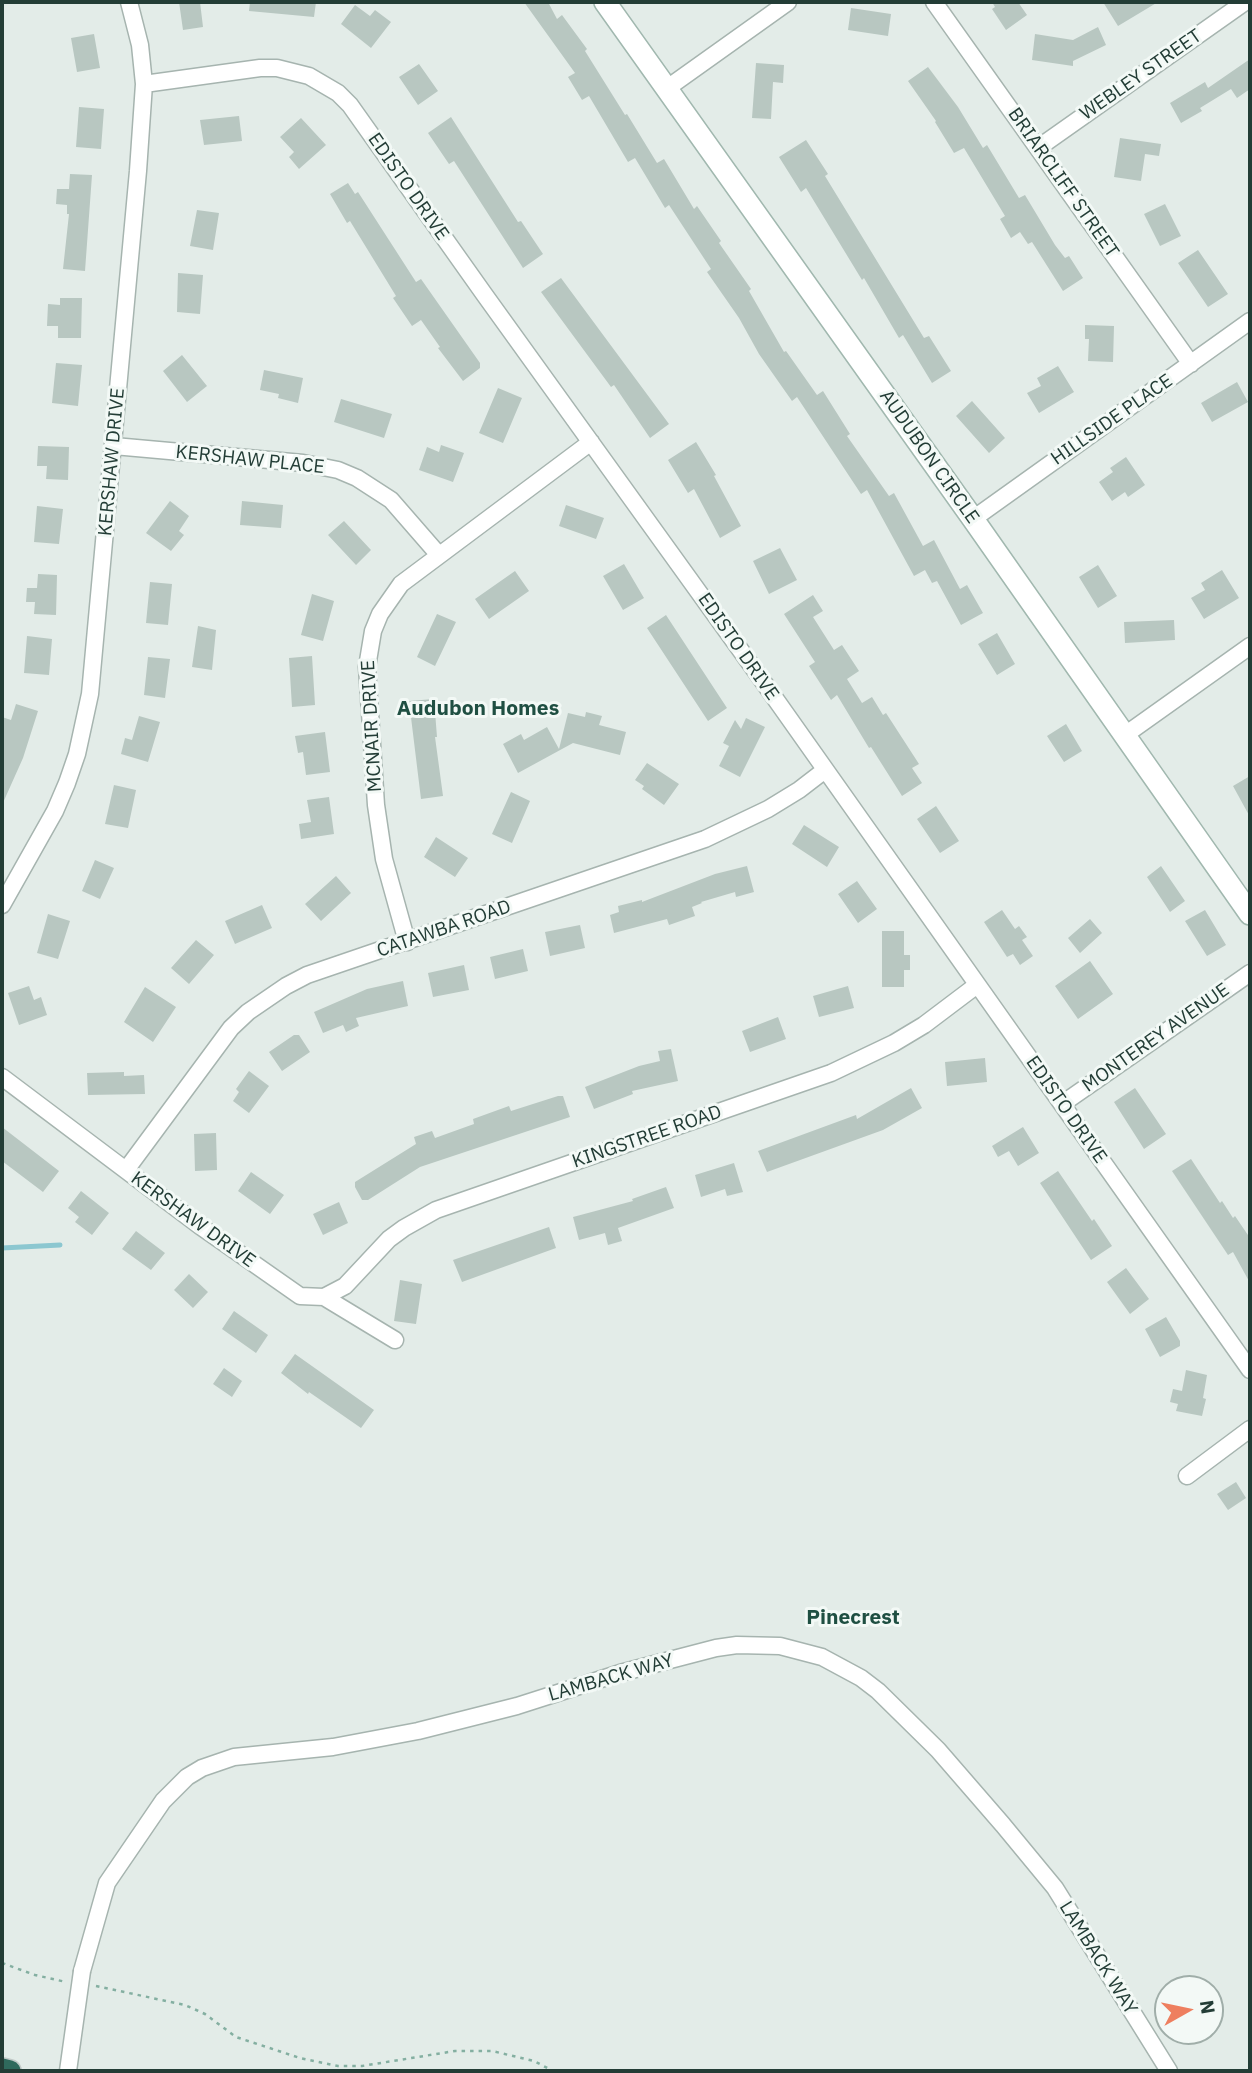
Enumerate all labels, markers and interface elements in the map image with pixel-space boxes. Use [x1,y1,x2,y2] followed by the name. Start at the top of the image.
[1076,25,1206,125] street label: WEBLEY STREET
[1003,104,1123,262] street label: BRIARCLIFF STREET
[363,129,453,245] street label: EDISTO DRIVE
[1047,370,1177,470] street label: HILLSIDE PLACE
[874,386,984,528] street label: AUDUBON CIRCLE
[94,387,130,537] street label: KERSHAW DRIVE
[175,441,325,479] street label: KERSHAW PLACE
[693,589,783,705] street label: EDISTO DRIVE
[357,659,387,793] street label: MCNAIR DRIVE
[397,696,559,722] district label: Audubon Homes
[374,895,514,963] street label: CATAWBA ROAD
[1078,979,1234,1097] street label: MONTEREY AVENUE
[1021,1052,1111,1168] street label: EDISTO DRIVE
[569,1101,725,1173] street label: KINGSTREE ROAD
[126,1167,260,1273] street label: KERSHAW DRIVE
[806,1605,900,1631] district label: Pinecrest
[546,1649,676,1707] street label: LAMBACK WAY
[1054,1897,1142,2019] street label: LAMBACK WAY
[1154,1975,1224,2045] north arrow
[1195,1998,1221,2016] text: N

